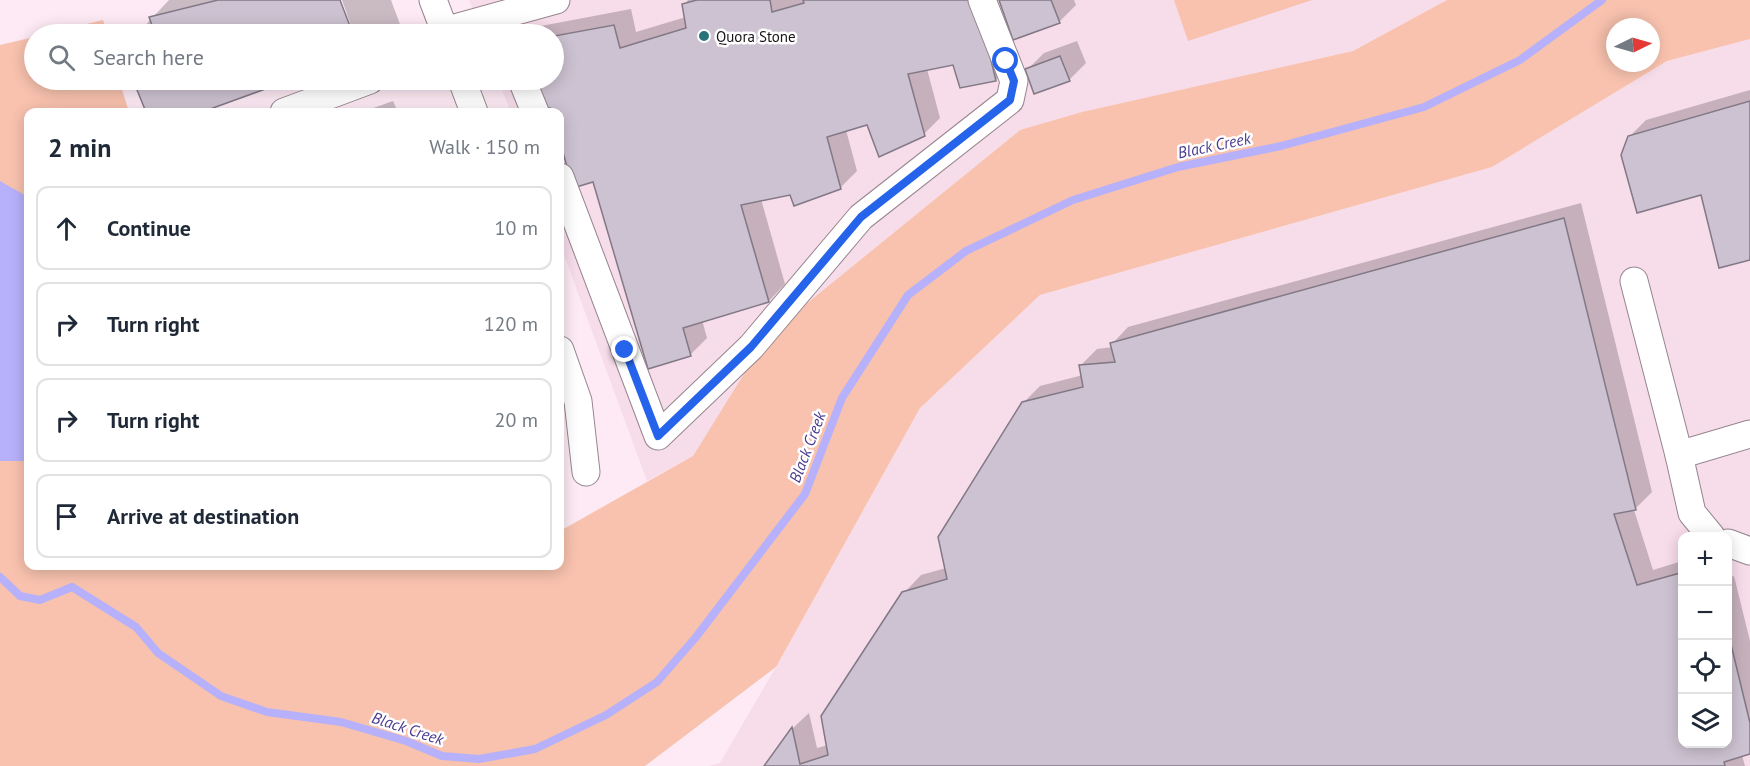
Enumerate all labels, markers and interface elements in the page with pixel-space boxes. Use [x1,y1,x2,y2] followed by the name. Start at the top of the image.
[1606,18,1660,72] north arrow
[24,24,564,90] search box
[716,27,796,46] place label: Quora Stone
[697,29,711,43] marker: Quora Stone
[45,41,78,74] icon: search
[93,43,204,71] text: Search here
[992,47,1018,73] route start
[1176,127,1253,162] water label: Black Creek
[48,131,111,164] text: 2 min
[429,134,540,160] text: Walk · 150 m
[50,212,83,245] icon: ahead
[107,214,191,242] text: Continue
[495,215,538,241] text: 10 m
[50,308,83,341] icon: right
[107,310,199,338] text: Turn right
[484,311,538,337] text: 120 m
[611,336,637,362] route end
[50,404,83,437] icon: right
[107,406,199,434] text: Turn right
[495,407,538,433] text: 20 m
[784,408,830,485] water label: Black Creek
[50,500,83,533] icon: arrive
[107,502,299,530] text: Arrive at destination
[1678,532,1732,748] map controls
[1678,532,1732,586] button: +
[1678,586,1732,640] button: −
[1678,640,1732,694] button: locate
[1678,694,1732,748] button: layers
[370,707,447,749] water label: Black Creek

